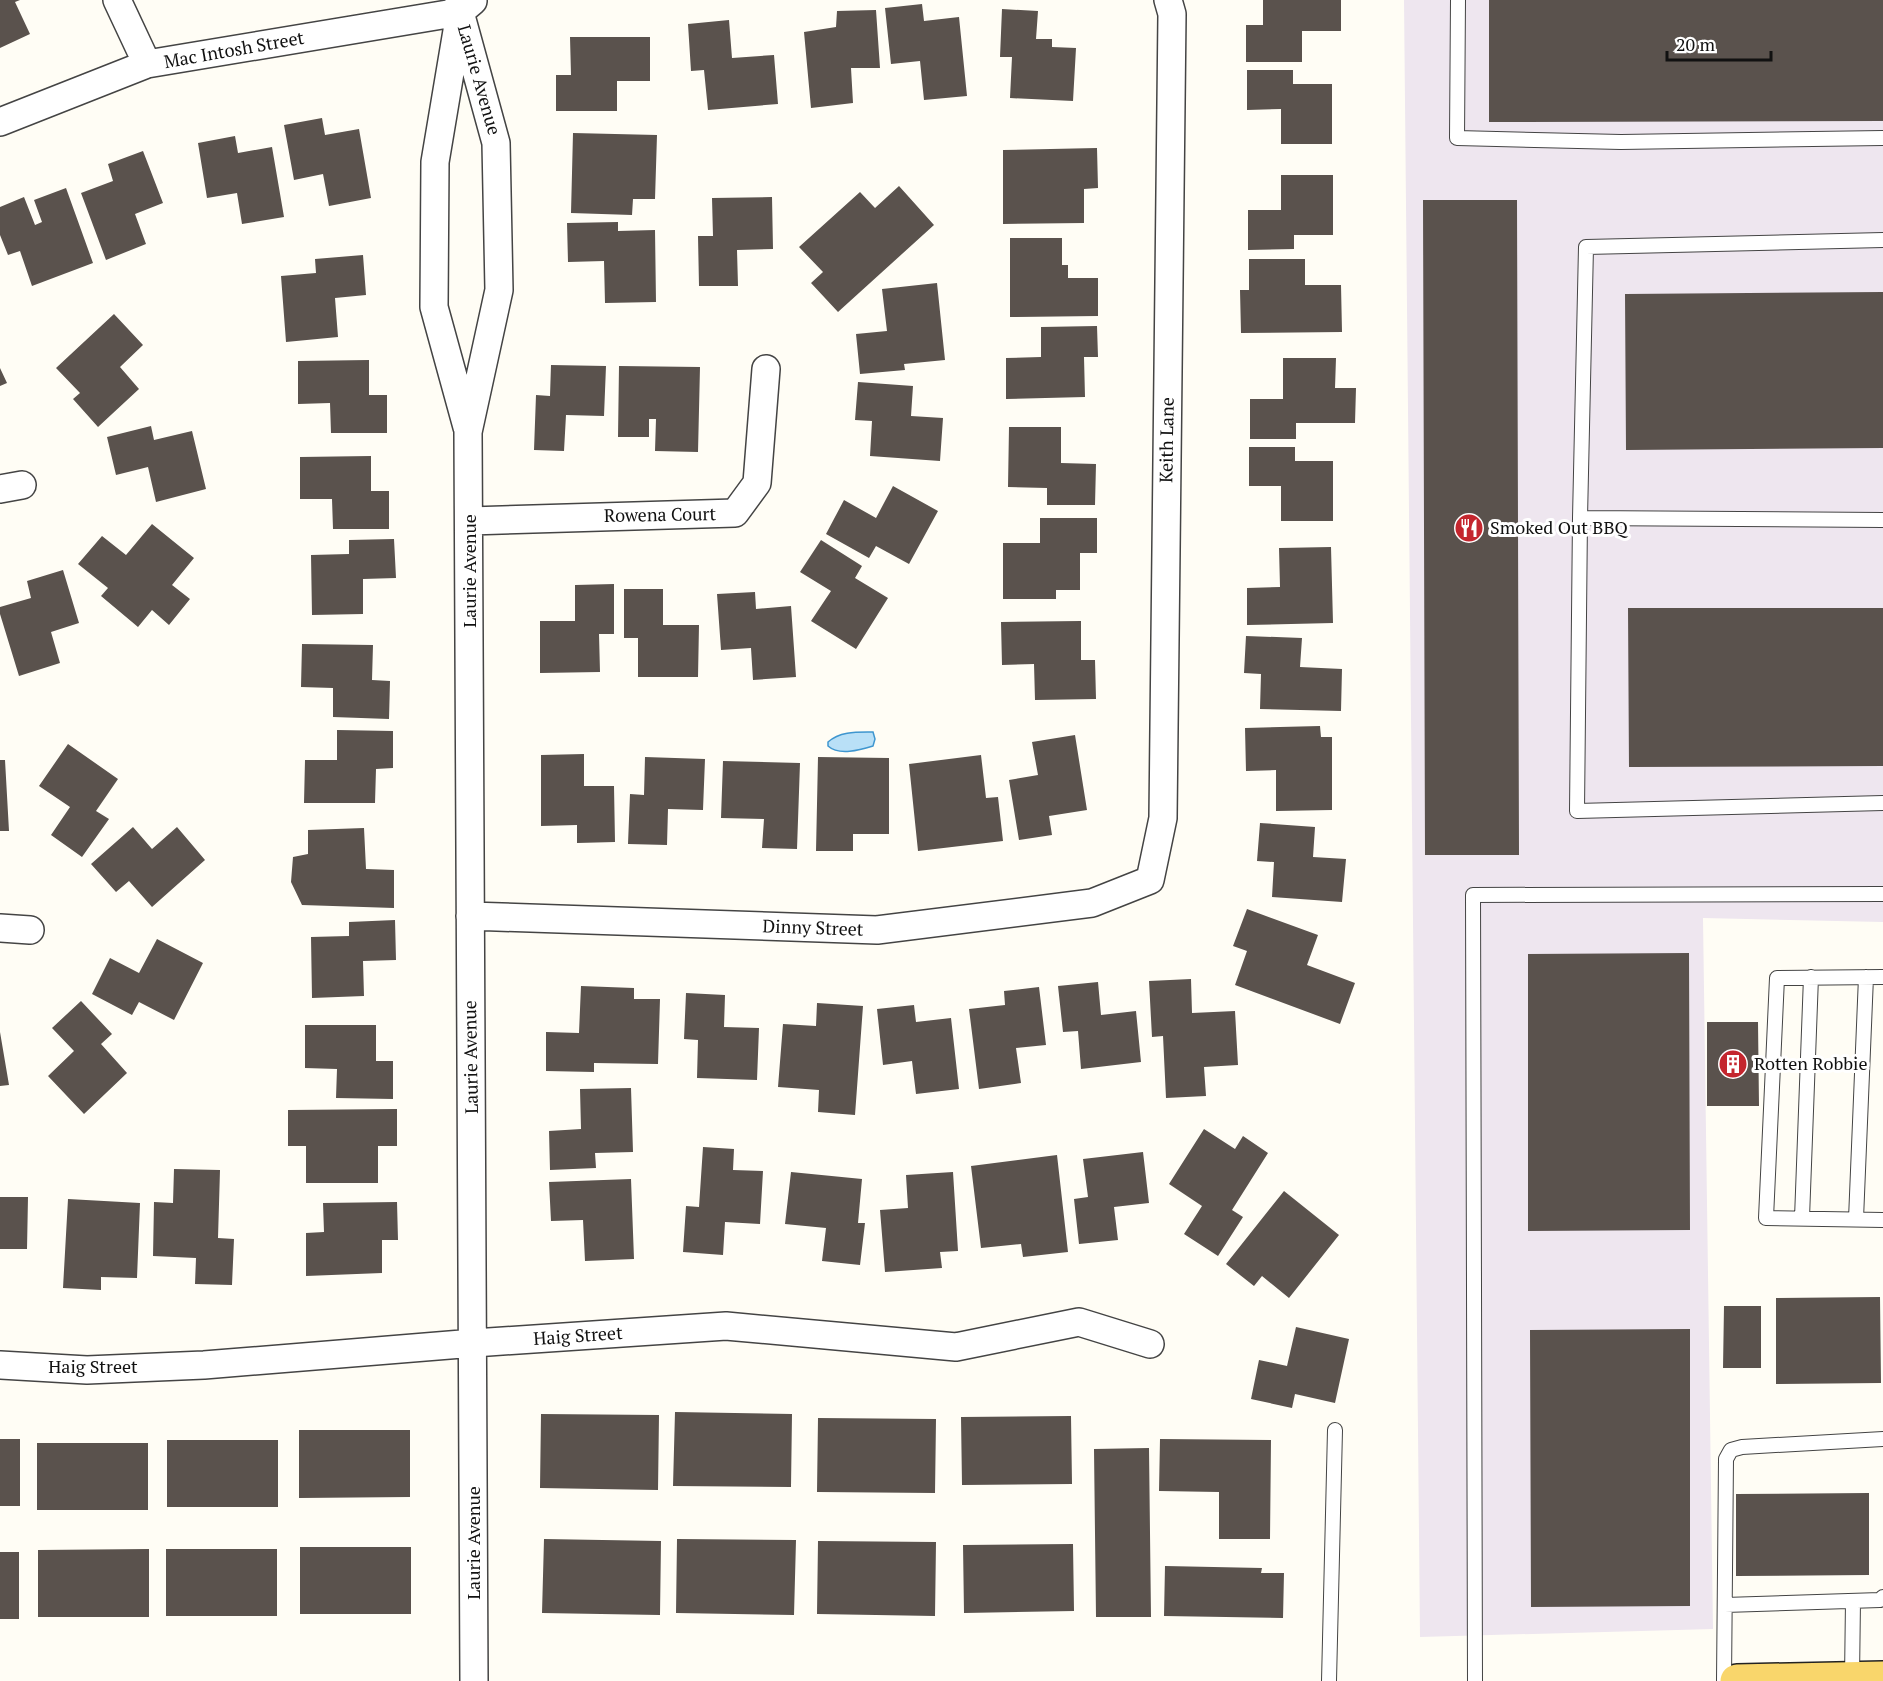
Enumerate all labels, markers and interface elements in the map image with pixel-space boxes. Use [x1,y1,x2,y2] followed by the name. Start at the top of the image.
[453,22,507,138] street label: Laurie Avenue
[1667,24,1770,62] scale bar
[162,25,306,73] street label: Mac Intosh Street
[1676,32,1716,56] text: 20 m
[1153,397,1179,483] street label: Keith Lane
[604,501,717,527] street label: Rowena Court
[1453,512,1485,544] restaurant icon: Smoked Out BBQ
[457,514,481,628] street label: Laurie Avenue
[1490,515,1628,539] place label: Smoked Out BBQ
[762,913,864,941] street label: Dinny Street
[457,1000,483,1114] street label: Laurie Avenue
[1717,1048,1749,1080] building icon: Rotten Robbie
[1754,1051,1868,1075] place label: Rotten Robbie
[532,1320,624,1350] street label: Haig Street
[48,1354,138,1378] street label: Haig Street
[461,1486,485,1600] street label: Laurie Avenue

